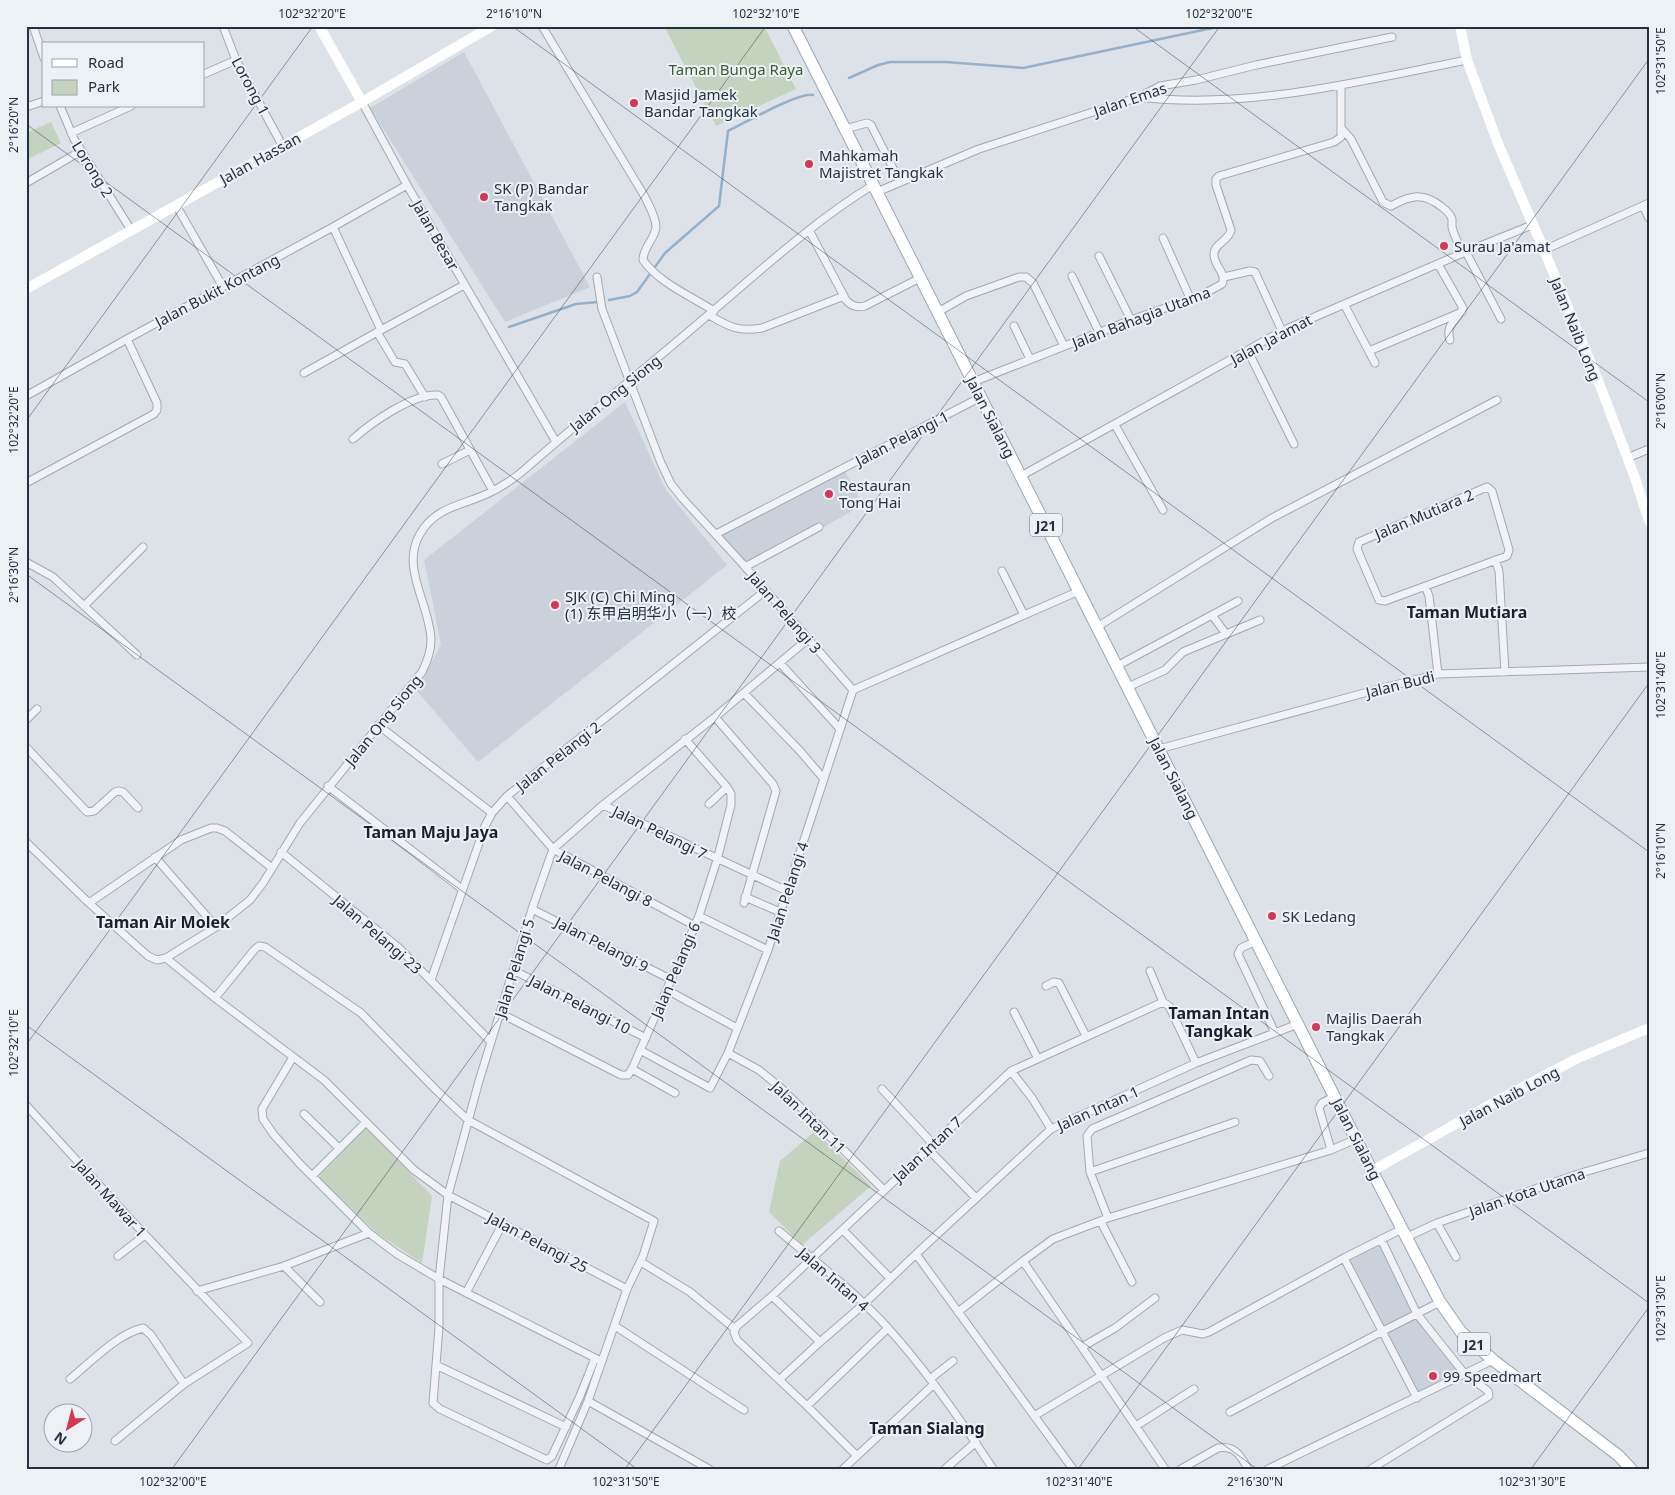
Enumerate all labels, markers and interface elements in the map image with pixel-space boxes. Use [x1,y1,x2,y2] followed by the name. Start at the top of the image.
[278,5,346,22] text: 102°32'20"E
[486,5,542,22] text: 2°16'10"N
[732,5,800,22] text: 102°32'10"E
[1185,5,1253,22] text: 102°32'00"E
[1652,27,1669,95] text: 102°31'50"E
[42,42,205,108] legend
[88,52,124,72] text: Road
[227,54,275,118] street label: Lorong 1
[669,59,803,79] park label: Taman Bunga Raya
[88,76,120,96] text: Park
[1089,77,1169,121] street label: Jalan Emas
[644,84,758,121] place label: Masjid Jamek Bandar Tangkak
[5,97,22,153] text: 2°16'20"N
[628,97,640,109] marker: Masjid Jamek Bandar Tangkak
[214,128,304,189] street label: Jalan Hassan
[68,137,118,201] street label: Lorong 2
[819,145,944,182] place label: Mahkamah Majistret Tangkak
[803,158,815,170] marker: Mahkamah Majistret Tangkak
[494,178,589,215] place label: SK (P) Bandar Tangkak
[478,191,490,203] marker: SK (P) Bandar Tangkak
[407,194,464,274] street label: Jalan Besar
[1454,236,1551,256] place label: Surau Ja'amat
[1438,240,1450,252] marker: Surau Ja'amat
[150,249,283,332] street label: Jalan Bukit Kontang
[1545,272,1606,384] street label: Jalan Naib Long
[1067,281,1213,353] street label: Jalan Bahagia Utama
[1225,309,1316,370] street label: Jalan Ja'amat
[564,350,665,437] street label: Jalan Ong Siong
[961,371,1020,461] street label: Jalan Sialang
[1652,373,1669,429] text: 2°16'00"N
[5,386,22,454] text: 102°32'20"E
[850,406,952,471] street label: Jalan Pelangi 1
[839,475,911,512] place label: Restauran Tong Hai
[1370,484,1476,545] street label: Jalan Mutiara 2
[823,488,835,500] marker: Restauran Tong Hai
[1030,514,1062,536] road number: J21
[5,547,22,603] text: 2°16'30"N
[742,565,826,657] street label: Jalan Pelangi 3
[565,586,736,623] place label: SJK (C) Chi Ming (1) 东甲启明华小（一）校
[549,599,561,611] marker: SJK (C) Chi Ming (1) 东甲启明华小（一）校
[1407,601,1527,623] district label: Taman Mutiara
[1652,651,1669,719] text: 102°31'40"E
[1362,666,1436,703] street label: Jalan Budi
[339,670,426,771] street label: Jalan Ong Siong
[510,717,605,797] street label: Jalan Pelangi 2
[1144,732,1203,822] street label: Jalan Sialang
[608,800,711,863] street label: Jalan Pelangi 7
[364,821,498,843] district label: Taman Maju Jaya
[1652,823,1669,879] text: 2°16'10"N
[761,839,812,945] street label: Jalan Pelangi 4
[554,844,656,911] street label: Jalan Pelangi 8
[328,889,427,978] street label: Jalan Pelangi 23
[1282,906,1356,926] place label: SK Ledang
[1266,910,1278,922] marker: SK Ledang
[96,911,230,933] district label: Taman Air Molek
[550,911,652,976] street label: Jalan Pelangi 9
[489,916,539,1022] street label: Jalan Pelangi 5
[645,919,704,1023] street label: Jalan Pelangi 6
[524,969,634,1038] street label: Jalan Pelangi 10
[1169,1002,1269,1042] district label: Taman Intan Tangkak
[1326,1008,1422,1045] place label: Majlis Daerah Tangkak
[5,1009,22,1077] text: 102°32'10"E
[1310,1021,1322,1033] marker: Majlis Daerah Tangkak
[1454,1061,1562,1132] street label: Jalan Naib Long
[766,1075,851,1158] street label: Jalan Intan 11
[1052,1081,1142,1136] street label: Jalan Intan 1
[1327,1093,1386,1183] street label: Jalan Sialang
[887,1112,966,1188] street label: Jalan Intan 7
[69,1153,152,1241] street label: Jalan Mawar 1
[1465,1163,1588,1222] street label: Jalan Kota Utama
[482,1206,592,1277] street label: Jalan Pelangi 25
[793,1241,874,1316] street label: Jalan Intan 4
[1652,1275,1669,1343] text: 102°31'30"E
[1458,1332,1490,1356] road number: J21
[1443,1366,1542,1386] place label: 99 Speedmart
[1427,1370,1439,1382] marker: 99 Speedmart
[42,1402,92,1452] north arrow
[869,1417,985,1439] district label: Taman Sialang
[50,1428,70,1450] text: N
[139,1473,207,1490] text: 102°32'00"E
[592,1473,660,1490] text: 102°31'50"E
[1045,1473,1113,1490] text: 102°31'40"E
[1227,1473,1283,1490] text: 2°16'30"N
[1498,1473,1566,1490] text: 102°31'30"E

